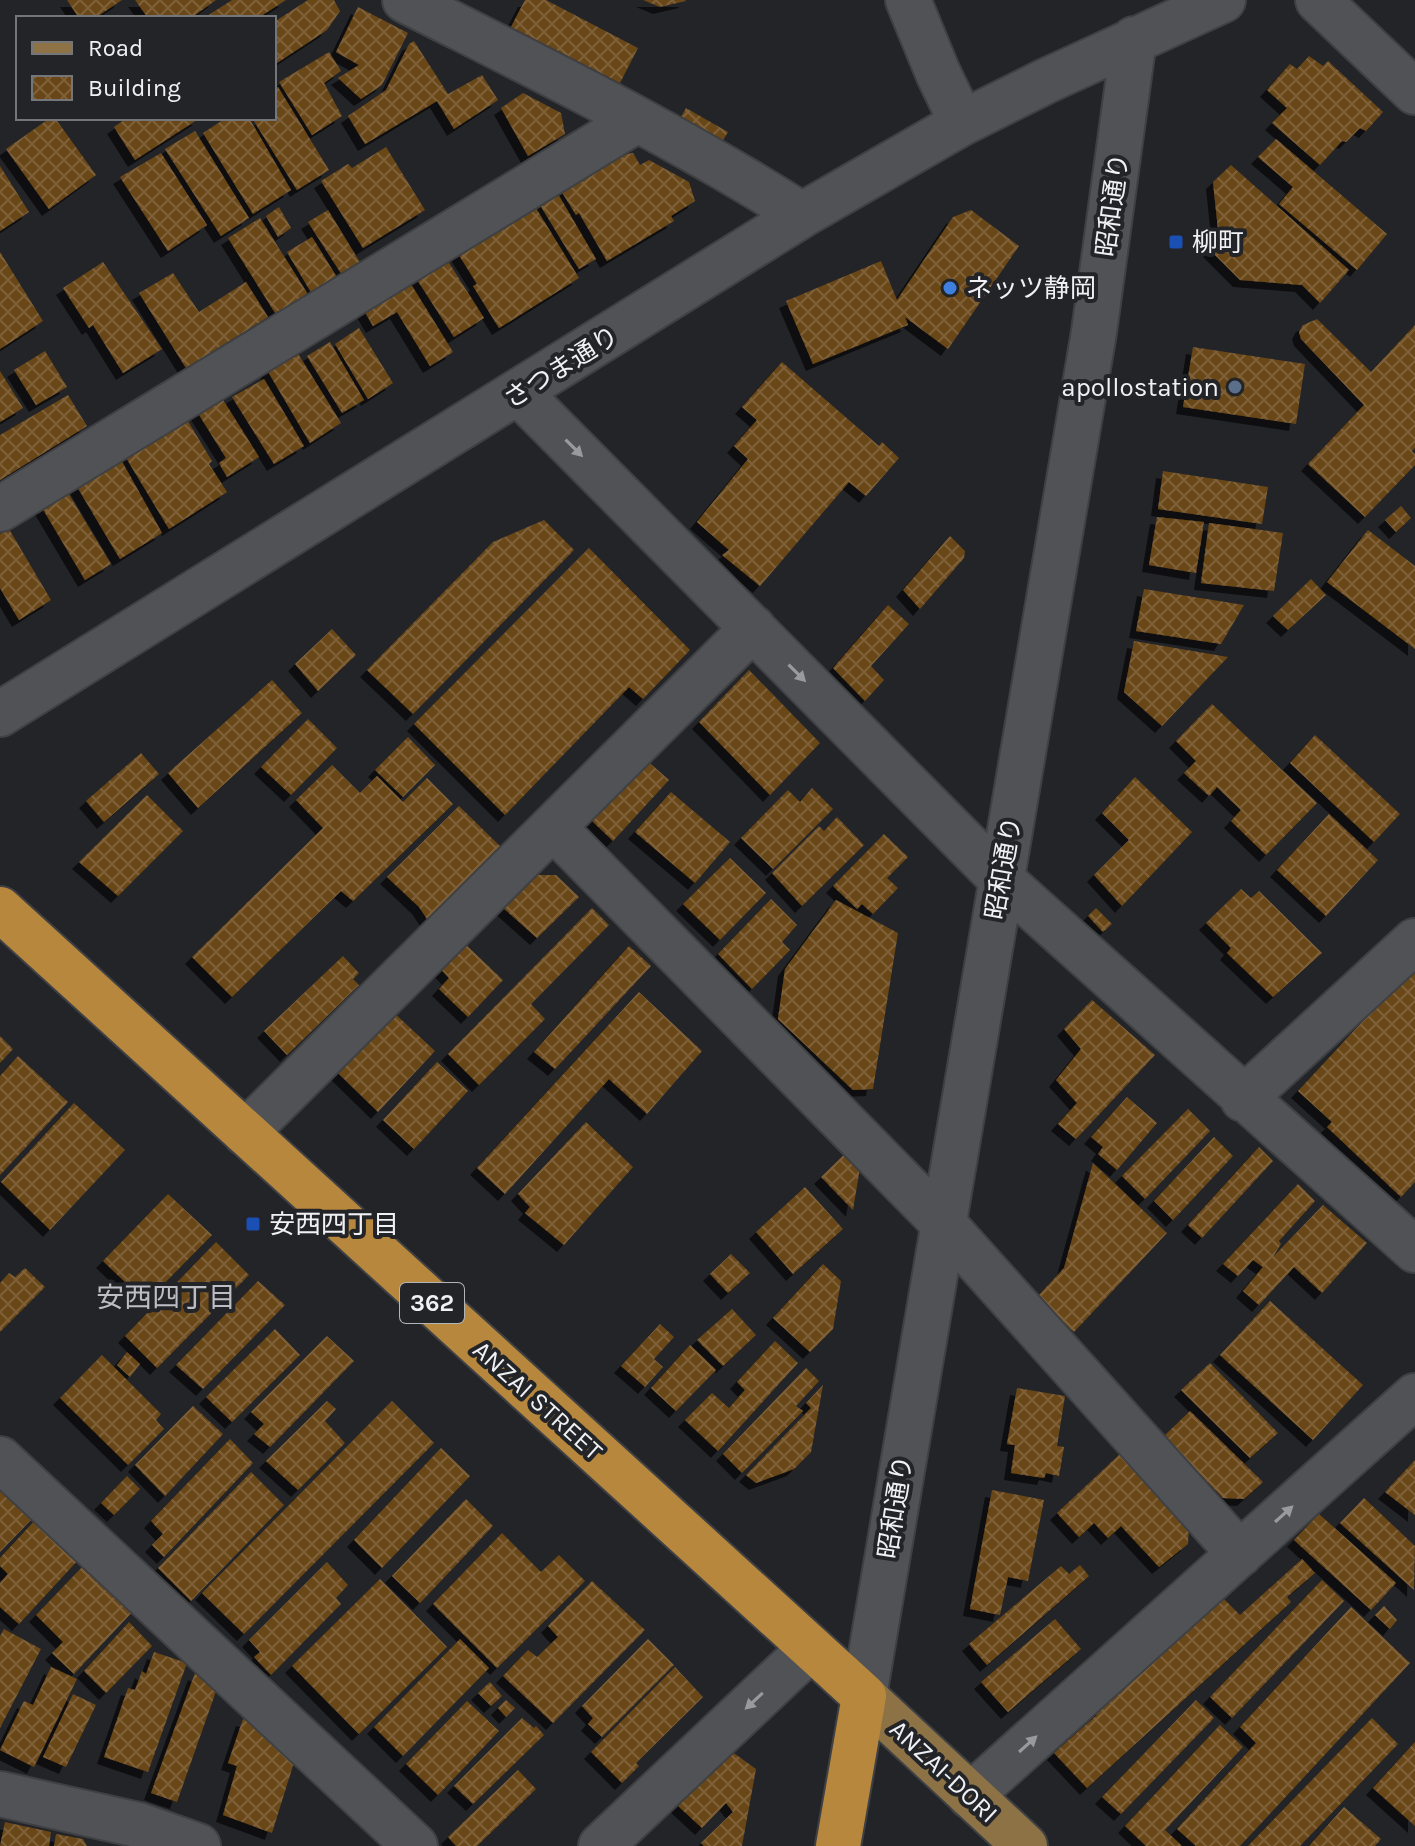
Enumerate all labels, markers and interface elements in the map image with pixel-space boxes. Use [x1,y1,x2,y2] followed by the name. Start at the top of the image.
[16,16,276,120] legend
[88,34,143,62] text: Road
[88,74,181,102] text: Building
[1090,151,1135,259] street label: 昭和通り
[1192,227,1244,258] place label: 柳町
[1167,233,1185,251] marker: 柳町
[966,273,1096,304] place label: ネッツ静岡
[941,279,959,297] marker: ネッツ静岡
[498,320,625,415] street label: さつま通り
[1061,372,1219,403] place label: apollostation
[1226,378,1244,396] marker: apollostation
[564,438,583,457] one-way arrow
[787,663,806,682] one-way arrow
[979,814,1028,922] street label: 昭和通り
[269,1209,399,1240] place label: 安西四丁目
[244,1215,262,1233] marker: 安西四丁目
[96,1281,236,1314] district label: 安西四丁目
[400,1283,464,1323] road number: 362
[467,1334,609,1467] street label: ANZAI STREET
[872,1453,919,1561] street label: 昭和通り
[1274,1506,1294,1523] one-way arrow
[745,1692,764,1710] one-way arrow
[883,1713,1004,1829] street label: ANZAI-DORI
[1018,1736,1038,1753] one-way arrow

